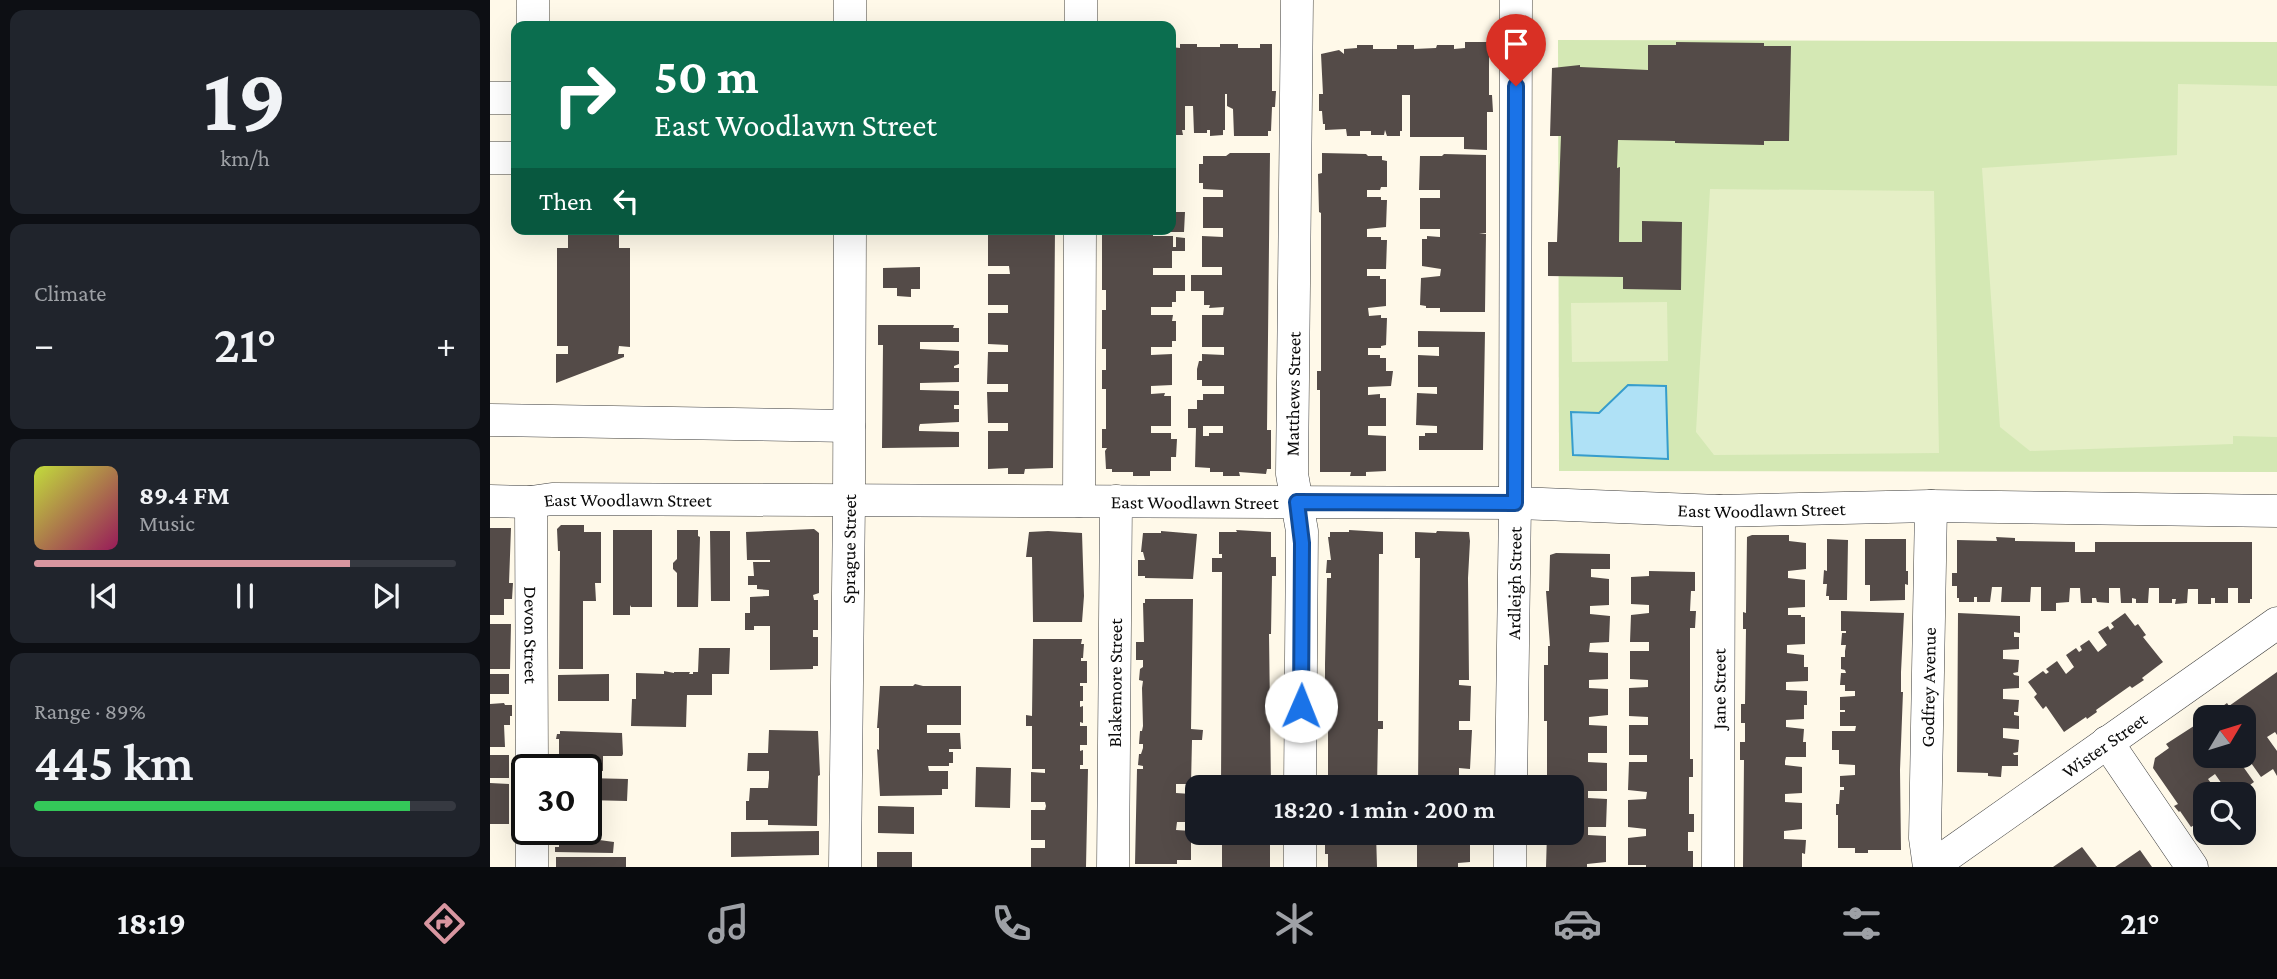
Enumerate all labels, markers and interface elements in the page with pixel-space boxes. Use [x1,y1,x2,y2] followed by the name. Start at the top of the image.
[1486,14,1546,86] pin
[1497,25,1535,63] icon: arrive
[203,48,287,150] text: 19
[539,49,630,140] icon: right
[654,49,759,104] text: 50 m
[654,107,937,143] text: East Woodlawn Street
[220,145,270,171] text: km/h
[607,182,645,220] icon: left
[539,187,593,216] text: Then
[34,280,106,306] text: Climate
[214,315,276,373] text: 21°
[34,323,54,365] text: −
[436,323,456,365] text: +
[1281,331,1305,457] street label: Matthews Street
[139,481,230,510] text: 89.4 FM
[542,488,713,511] street label: East Woodlawn Street
[1111,491,1280,513] street label: East Woodlawn Street
[837,493,860,604] street label: Sprague Street
[1677,498,1847,522] street label: East Woodlawn Street
[139,510,195,536] text: Music
[1503,526,1525,640] street label: Ardleigh Street
[85,577,123,615] icon: previous
[226,577,264,615] icon: pause
[367,577,405,615] icon: next
[521,586,542,684] street label: Devon Street
[1103,618,1126,748] street label: Blakemore Street
[1916,627,1939,748] street label: Godfrey Avenue
[1708,648,1729,732] street label: Jane Street
[1264,669,1338,743] position arrow
[34,698,146,724] text: Range · 89%
[2193,705,2256,768] north arrow
[2193,705,2256,845] map controls
[2058,707,2151,782] street label: Wister Street
[34,733,194,791] text: 445 km
[511,754,602,845] speed limit sign: 30
[2193,782,2256,845] button: search
[1274,795,1495,824] text: 18:20 · 1 min · 200 m
[420,899,469,948] icon: directions
[704,899,753,948] icon: music
[987,899,1036,948] icon: phone
[1270,899,1319,948] icon: climate
[1553,899,1602,948] icon: car
[1837,899,1886,948] icon: filters
[117,905,186,941] text: 18:19
[2120,905,2160,941] text: 21°

